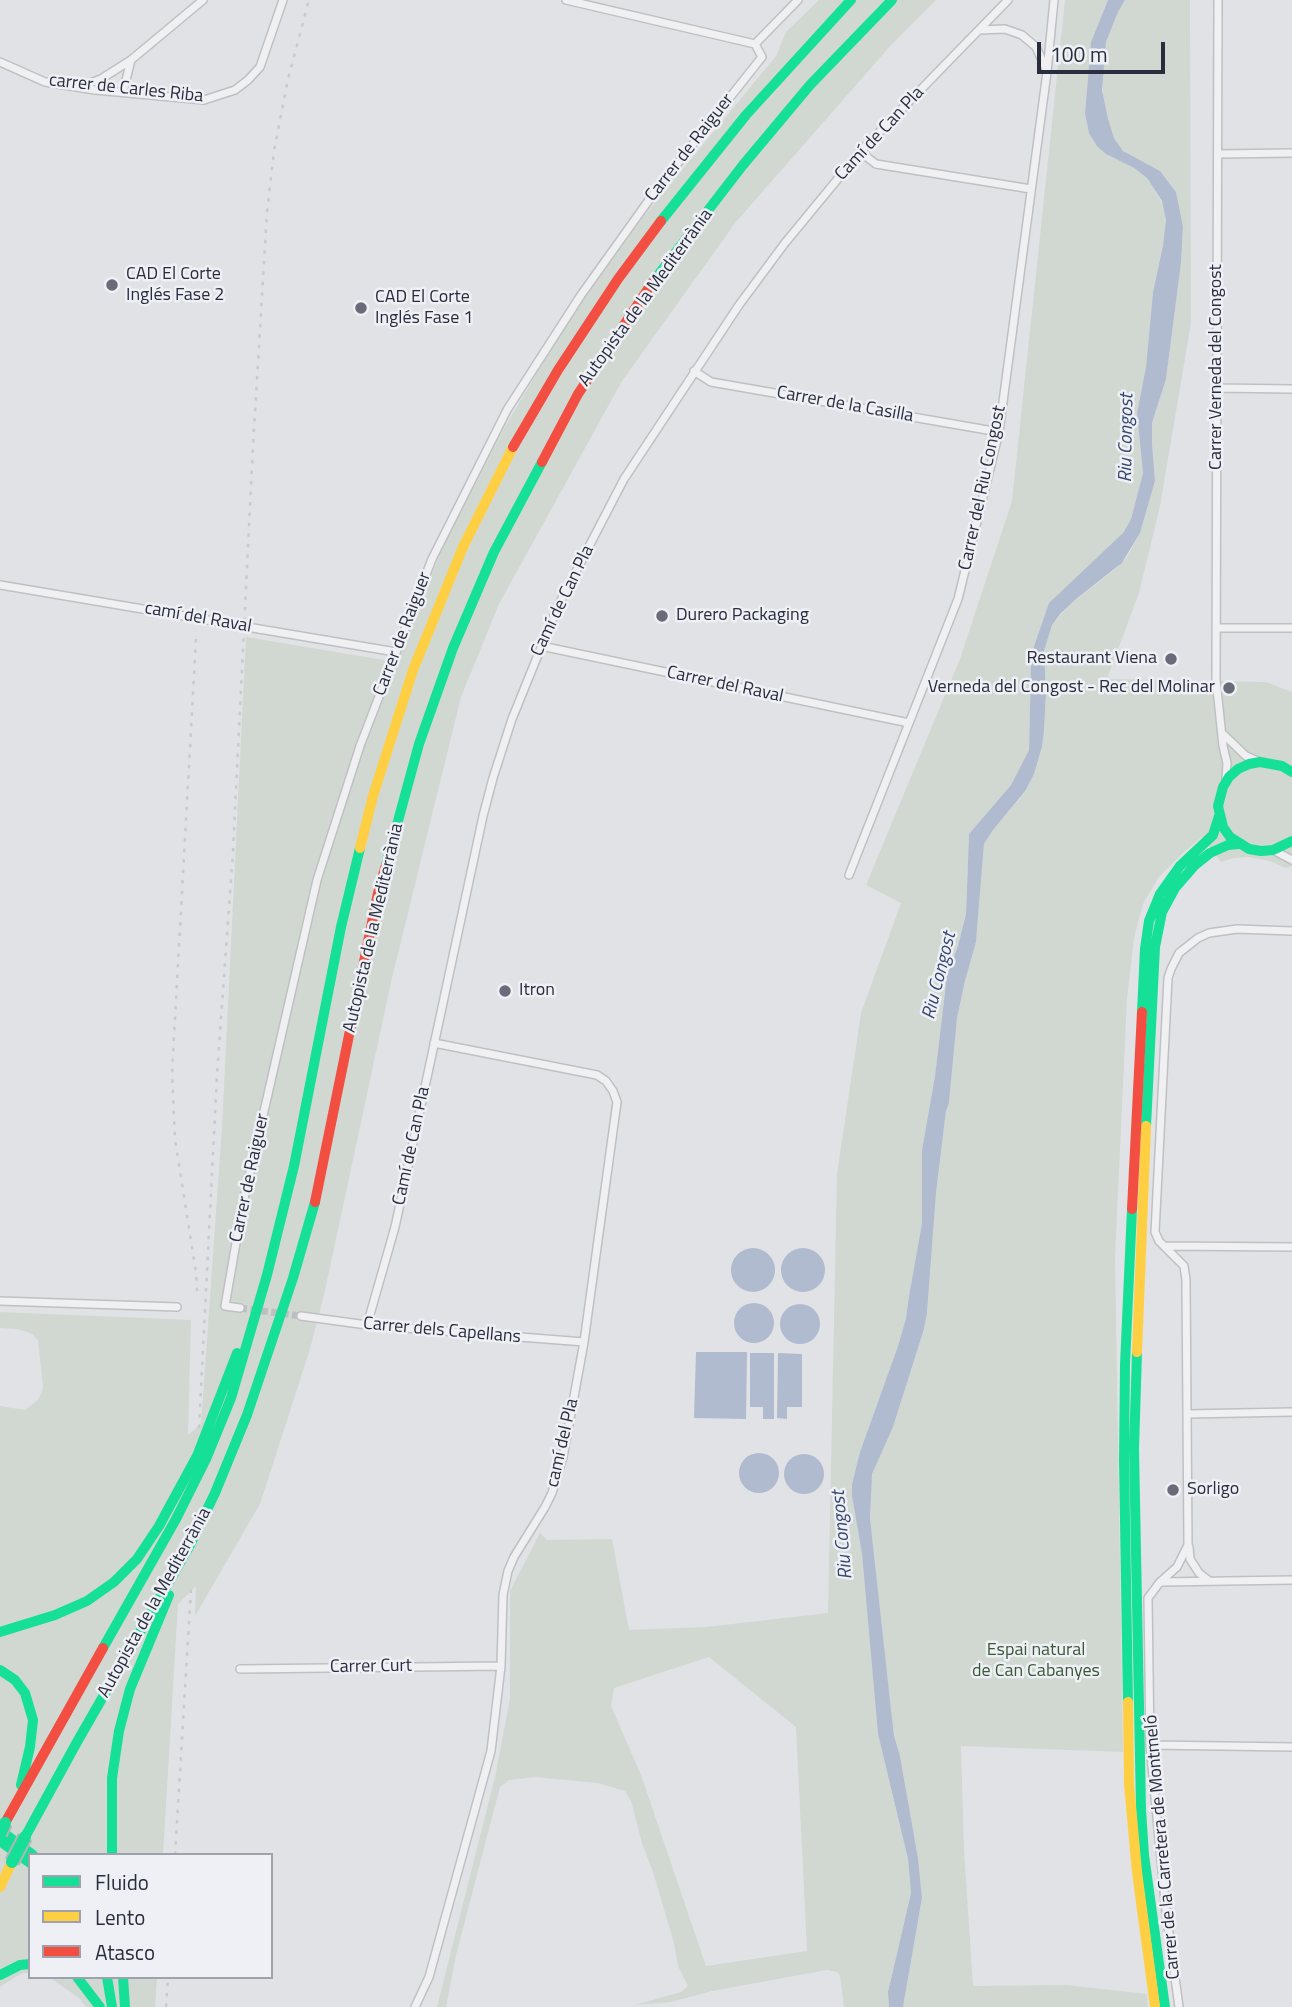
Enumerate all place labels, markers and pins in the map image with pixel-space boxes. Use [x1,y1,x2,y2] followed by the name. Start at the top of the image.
[126,264,224,306] place label: CAD El Corte Inglés Fase 2
[104,277,120,293] marker: CAD El Corte Inglés Fase 2
[375,287,473,330] place label: CAD El Corte Inglés Fase 1
[353,300,369,316] marker: CAD El Corte Inglés Fase 1
[676,605,809,627] place label: Durero Packaging
[654,608,670,624] marker: Durero Packaging
[1026,648,1157,670] place label: Restaurant Viena
[1163,651,1179,667] marker: Restaurant Viena
[928,677,1215,699] place label: Verneda del Congost - Rec del Molinar
[1221,680,1237,696] marker: Verneda del Congost - Rec del Molinar
[519,980,555,1002] place label: Itron
[497,983,513,999] marker: Itron
[1187,1479,1239,1501] place label: Sorligo
[1165,1482,1181,1498] marker: Sorligo

